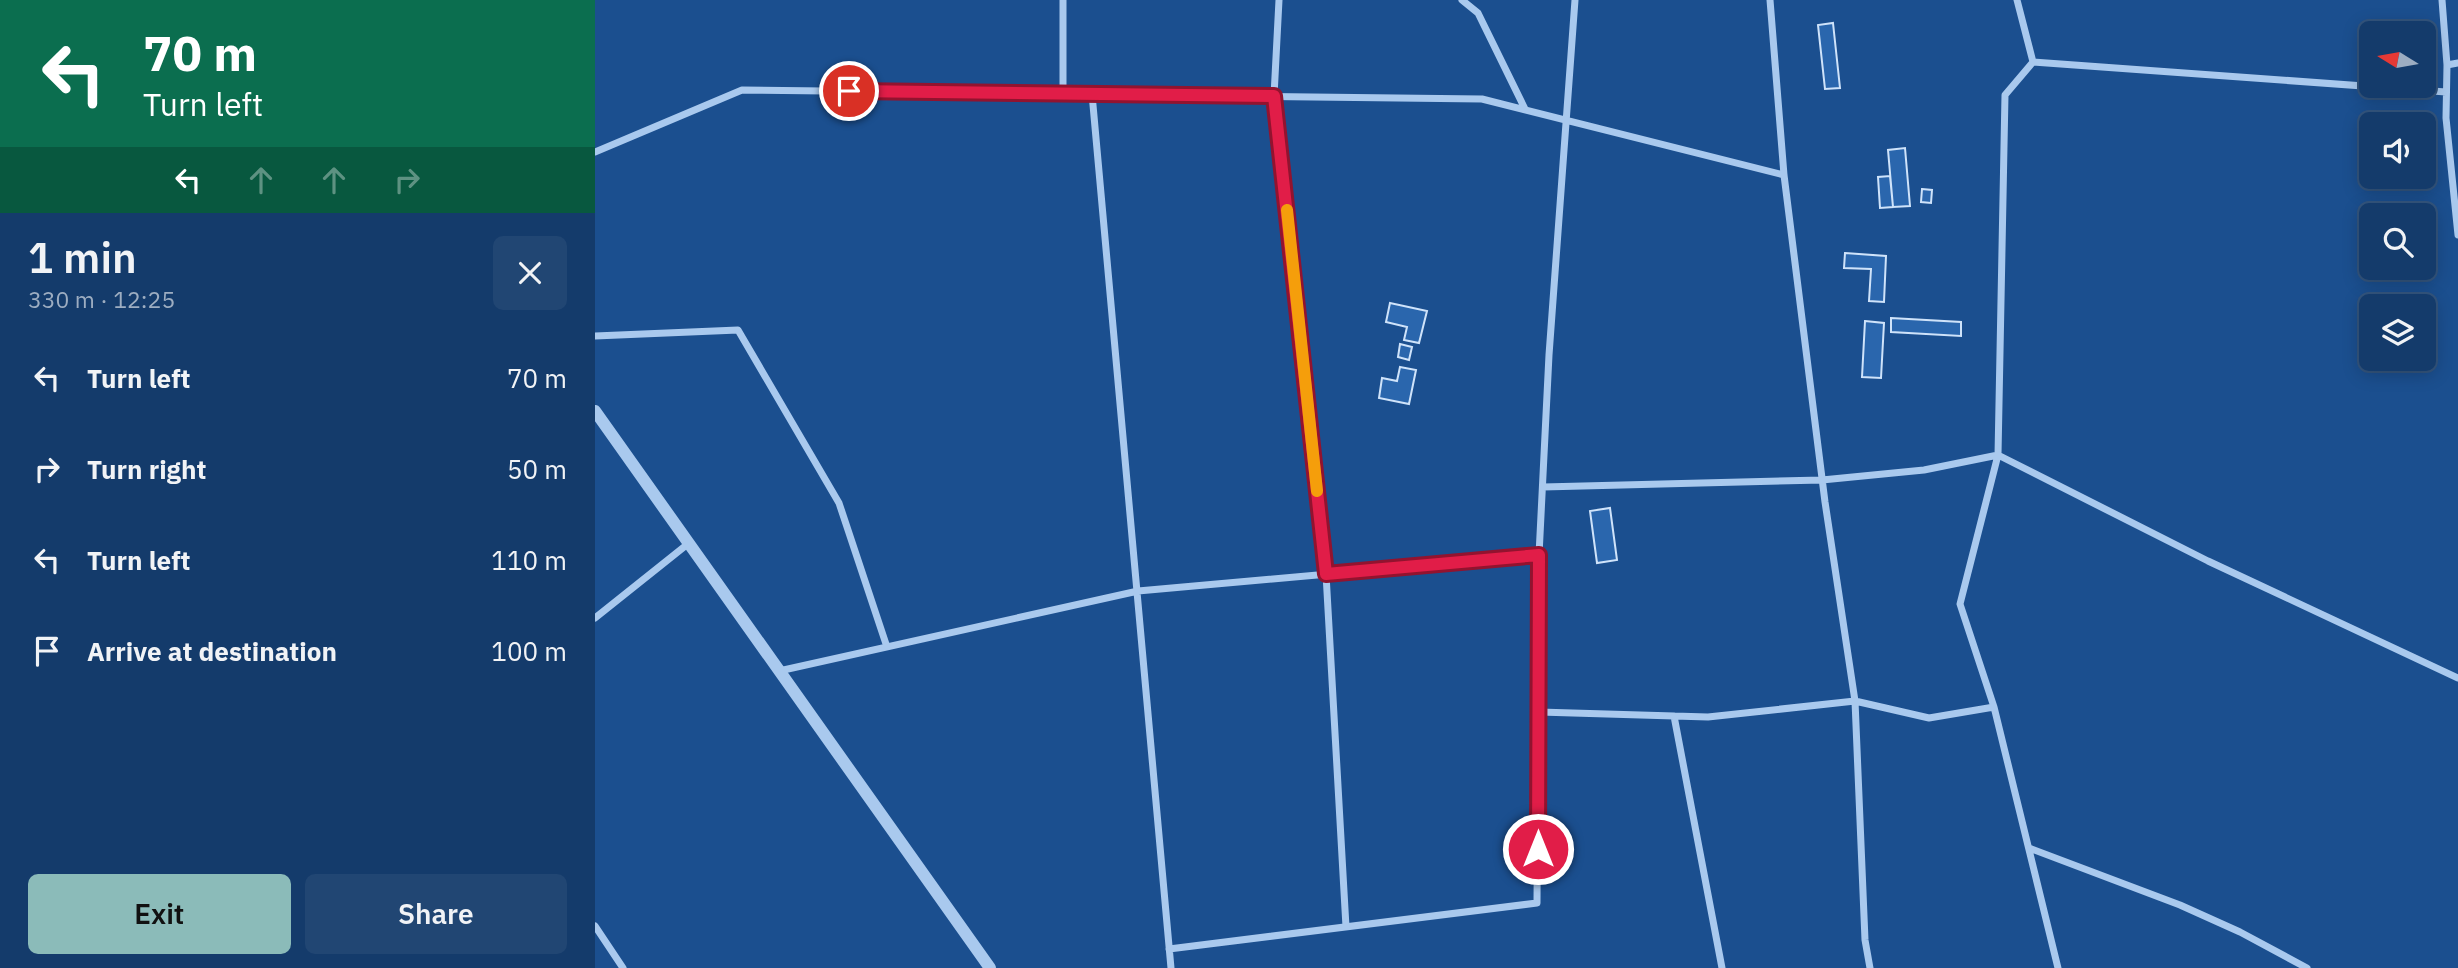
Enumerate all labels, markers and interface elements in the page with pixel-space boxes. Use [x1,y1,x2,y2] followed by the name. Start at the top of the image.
[143,21,257,84] text: 70 m
[2359,21,2436,98] north arrow
[2359,21,2436,371] map controls
[28,28,119,119] icon: left
[819,61,879,121] pin
[830,72,868,110] icon: arrive
[143,83,263,125] text: Turn left
[2359,112,2436,189] button: sound
[169,161,207,199] icon: left
[242,161,280,199] icon: ahead
[315,161,353,199] icon: ahead
[388,161,426,199] icon: right
[2359,203,2436,280] button: search
[28,230,137,285] text: 1 min
[493,236,567,310] button: close
[28,284,175,314] text: 330 m · 12:25
[2359,294,2436,371] button: layers
[28,359,66,397] icon: left
[87,361,190,395] text: Turn left
[507,361,567,395] text: 70 m
[28,450,66,488] icon: right
[87,452,206,486] text: Turn right
[507,452,567,486] text: 50 m
[28,541,66,579] icon: left
[87,543,190,577] text: Turn left
[491,543,567,577] text: 110 m
[28,632,66,670] icon: arrive
[87,634,337,668] text: Arrive at destination
[491,634,567,668] text: 100 m
[1501,812,1575,886] position arrow
[28,874,291,954] button: Exit
[305,874,567,954] button: Share

